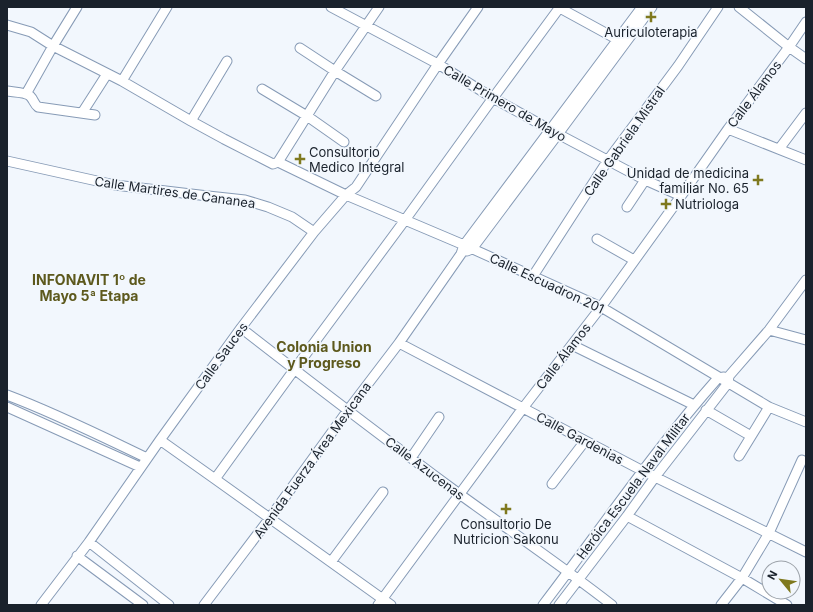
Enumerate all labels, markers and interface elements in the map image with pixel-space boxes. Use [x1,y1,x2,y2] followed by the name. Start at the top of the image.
[645,11,657,23] marker: Auriculoterapia
[604,24,698,40] place label: Auriculoterapia
[724,57,784,131] street label: Calle Álamos
[441,61,569,145] street label: Calle Primero de Mayo
[580,83,668,199] street label: Calle Gabriela Mistral
[309,144,405,175] place label: Consultorio Medico Integral
[294,153,306,165] marker: Consultorio Medico Integral
[627,165,749,196] place label: Unidad de medicina familiar No. 65
[94,173,256,211] street label: Calle Martires de Cananea
[752,174,764,186] marker: Unidad de medicina familiar No. 65
[675,196,739,212] place label: Nutriologa
[660,198,672,210] marker: Nutriologa
[487,249,607,317] street label: Calle Escuadron 201
[32,271,146,304] district label: INFONAVIT 1º de Mayo 5ª Etapa
[191,319,251,393] street label: Calle Sauces
[532,320,594,392] street label: Calle Álamos
[276,338,372,371] district label: Colonia Union y Progreso
[250,379,374,541] street label: Avenida Fuerza Área Mexicana
[534,408,626,468] street label: Calle Gardenias
[573,410,693,562] street label: Heróica Escuela Naval Militar
[382,433,468,503] street label: Calle Azucenas
[500,503,512,515] marker: Consultorio De Nutricion Sakonu
[453,516,559,547] place label: Consultorio De Nutricion Sakonu
[761,560,801,600] north arrow
[764,568,780,582] text: N

